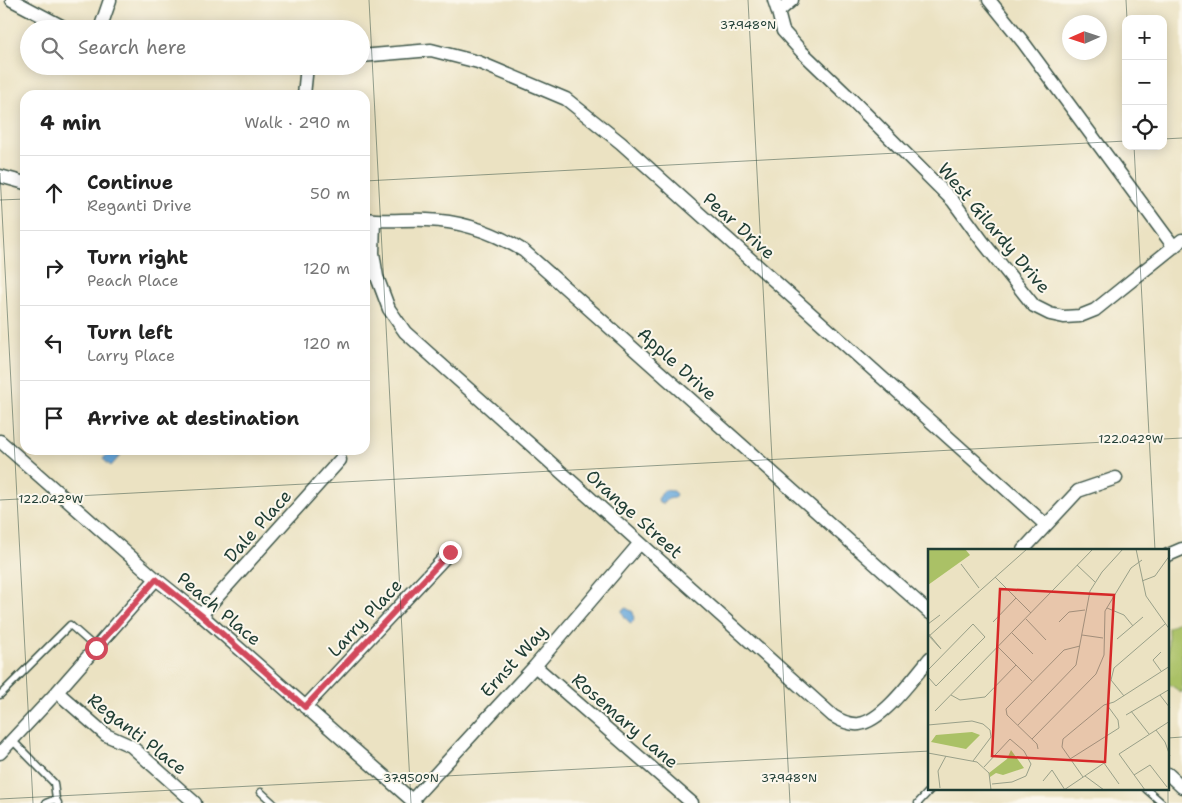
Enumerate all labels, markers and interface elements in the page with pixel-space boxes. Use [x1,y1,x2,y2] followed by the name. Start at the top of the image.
[1062,15,1107,60] north arrow
[1122,15,1167,150] map controls
[1122,15,1167,60] button: +
[720,17,776,33] text: 37.948°N
[20,20,370,75] search box
[38,34,66,62] icon: search
[78,35,187,60] text: Search here
[1122,60,1167,105] button: −
[1122,105,1167,150] button: locate
[40,109,101,137] text: 4 min
[244,112,350,133] text: Walk · 290 m
[932,158,1056,298] street label: West Gilardy Drive
[87,170,173,195] text: Continue
[40,179,68,207] icon: ahead
[310,183,350,204] text: 50 m
[698,187,780,265] street label: Pear Drive
[87,195,192,216] text: Reganti Drive
[87,245,188,270] text: Turn right
[40,254,68,282] icon: right
[303,258,350,279] text: 120 m
[87,270,178,291] text: Peach Place
[87,320,173,345] text: Turn left
[632,322,722,406] street label: Apple Drive
[40,329,68,357] icon: left
[303,333,350,354] text: 120 m
[87,345,175,366] text: Larry Place
[40,404,68,432] icon: arrive
[87,406,299,431] text: Arrive at destination
[1099,431,1163,447] text: 122.042°W
[580,464,688,564] street label: Orange Street
[219,484,297,568] street label: Dale Place
[19,491,83,507] text: 122.042°W
[439,541,462,564] route end
[928,549,1170,790] inset map
[172,567,266,651] street label: Peach Place
[322,574,408,662] street label: Larry Place
[475,620,553,702] street label: Ernst Way
[85,637,108,660] route start
[567,668,683,774] street label: Rosemary Lane
[82,688,192,780] street label: Reganti Place
[383,770,439,786] text: 37.950°N
[761,770,817,786] text: 37.948°N

